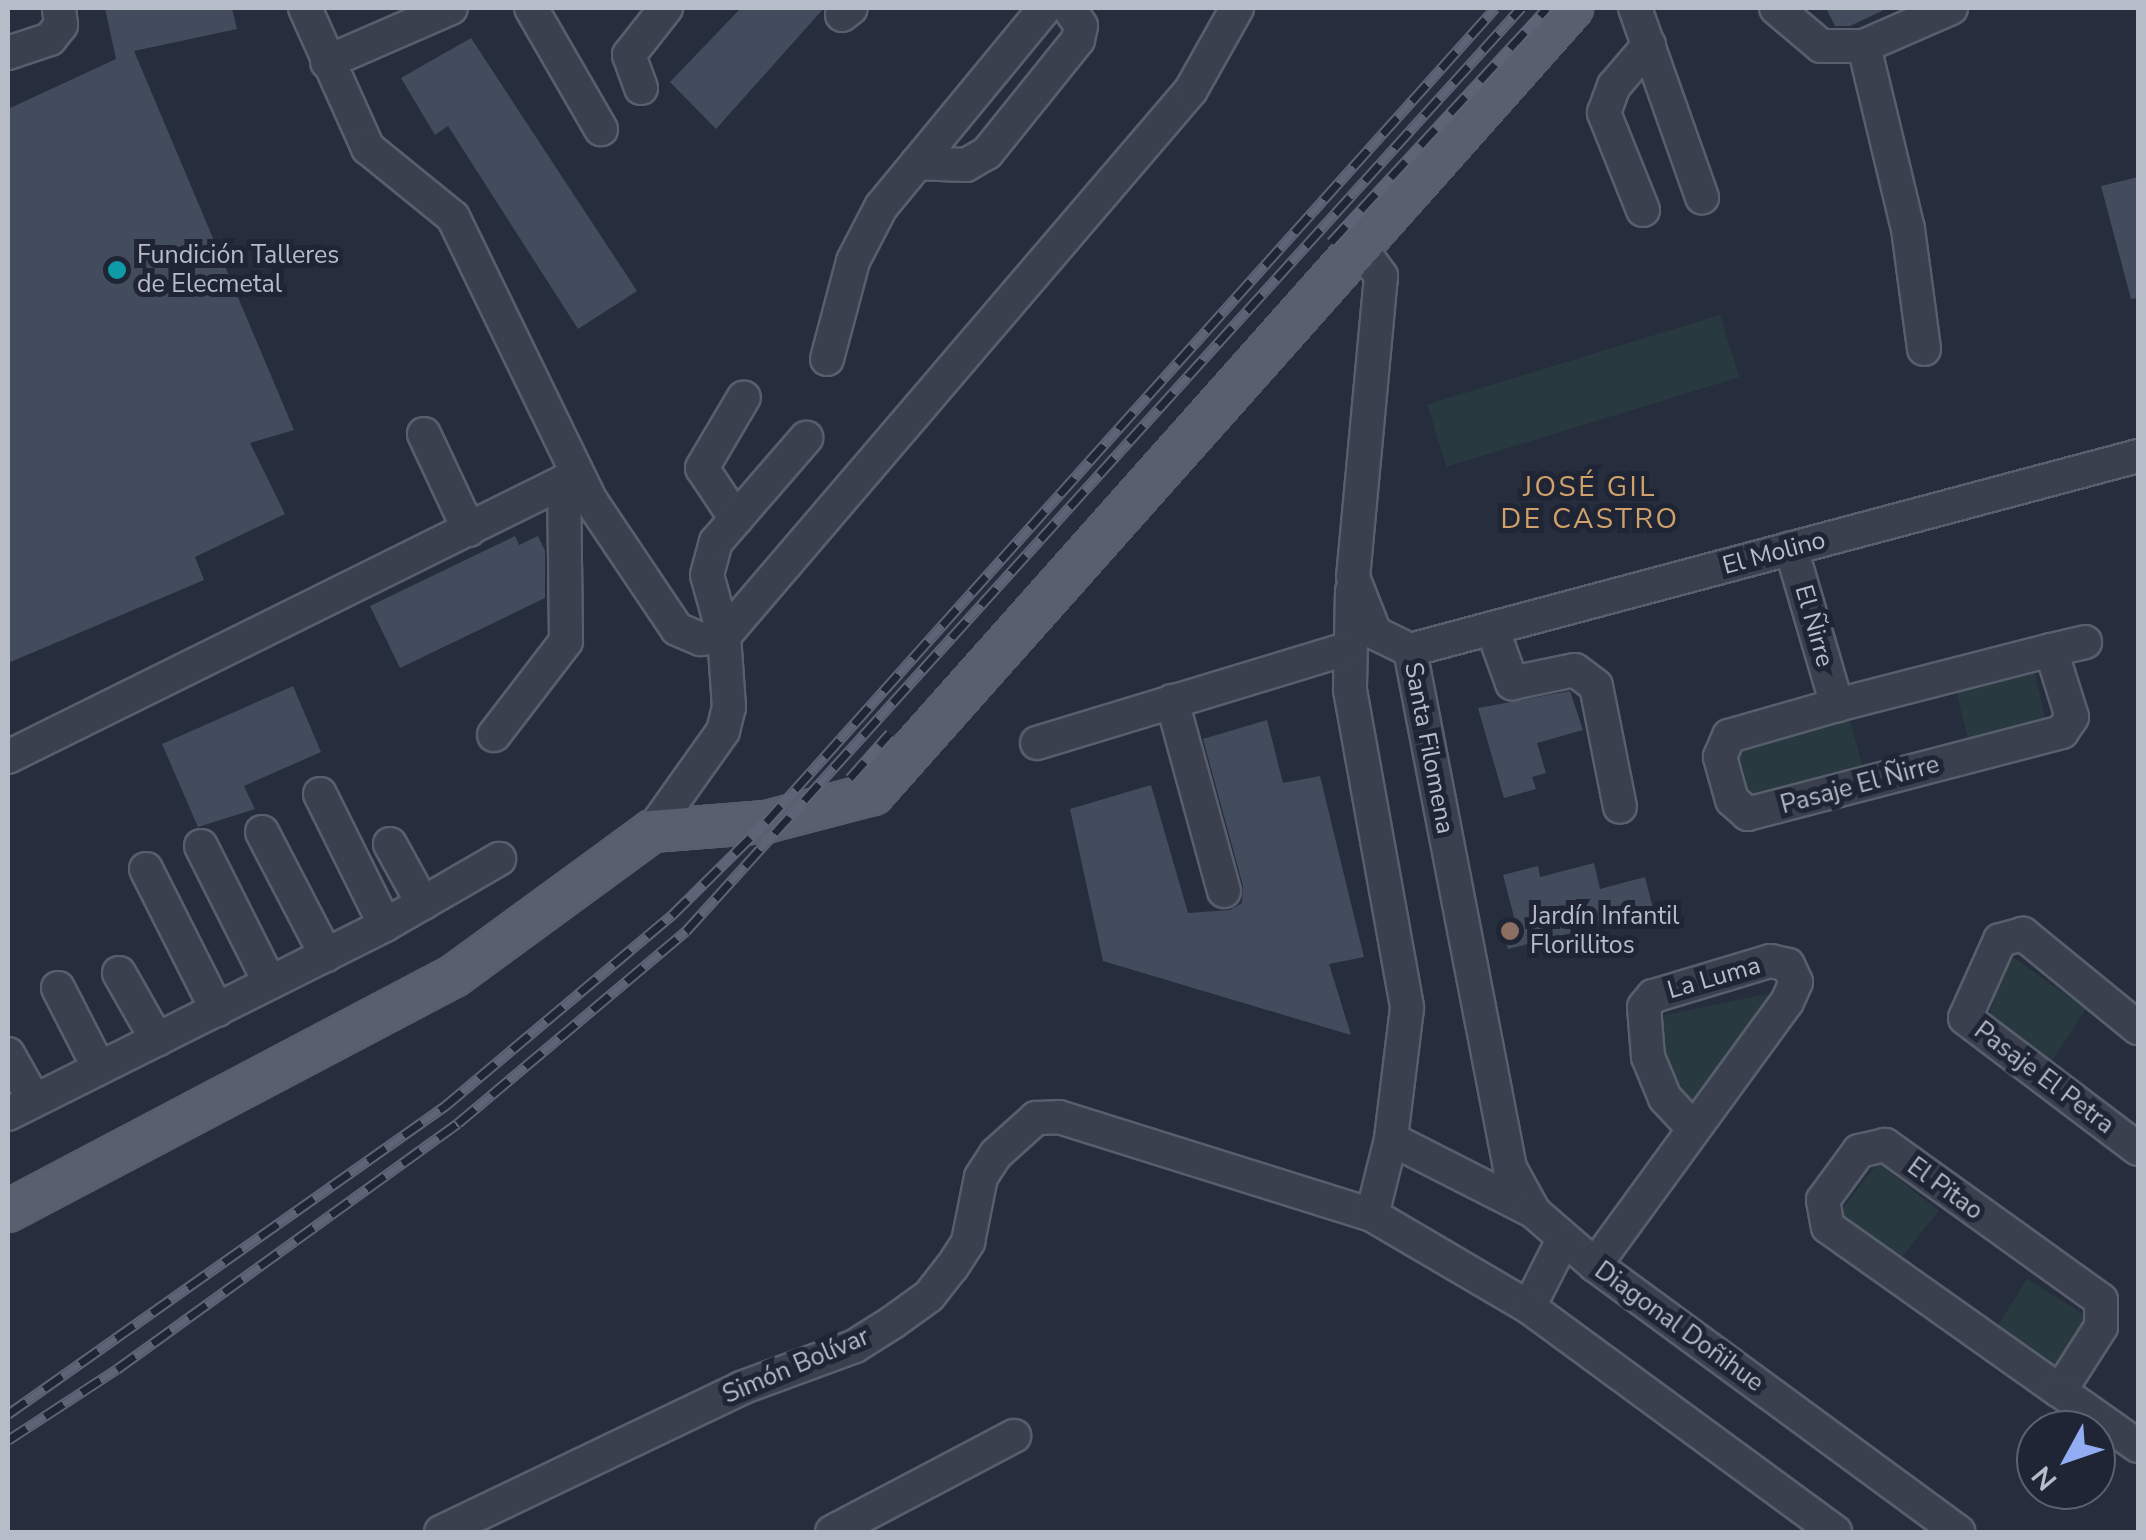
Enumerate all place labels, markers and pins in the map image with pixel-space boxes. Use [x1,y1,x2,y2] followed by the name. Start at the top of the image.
[137,241,339,300] place label: Fundición Talleres de Elecmetal
[106,259,128,281] marker: Fundición Talleres de Elecmetal
[1530,902,1679,961] place label: Jardín Infantil Florillitos
[1499,920,1521,942] marker: Jardín Infantil Florillitos

